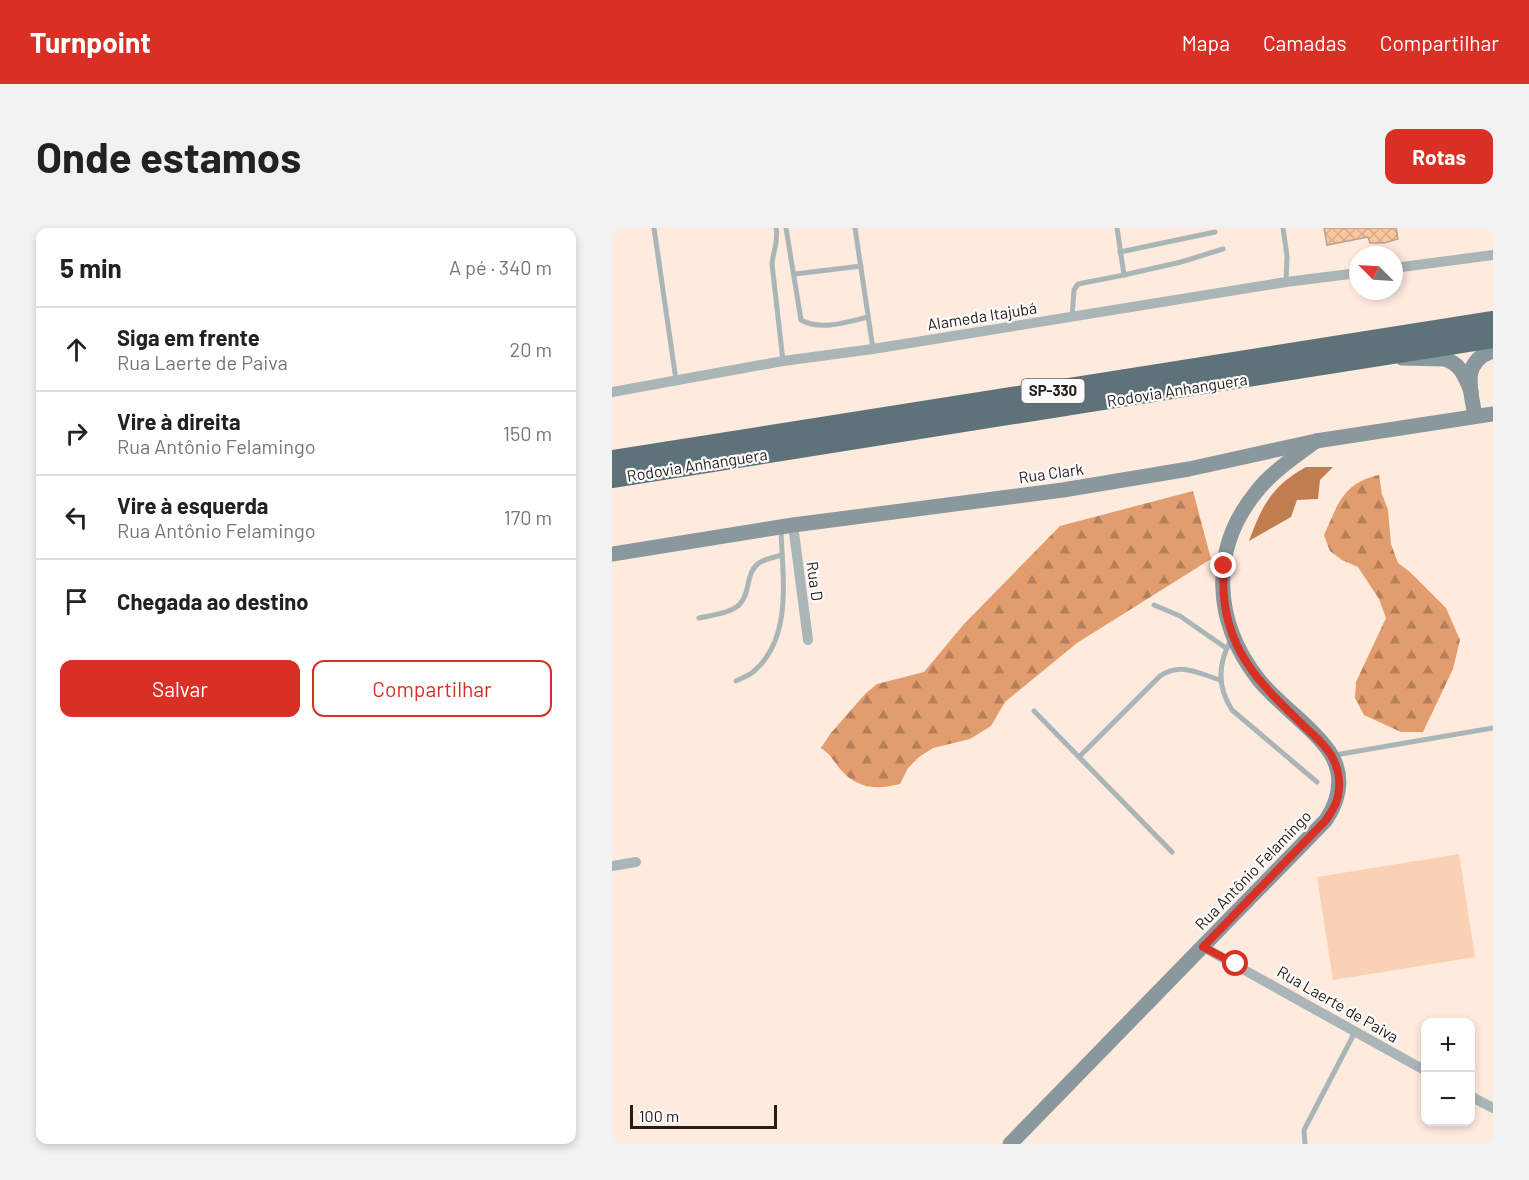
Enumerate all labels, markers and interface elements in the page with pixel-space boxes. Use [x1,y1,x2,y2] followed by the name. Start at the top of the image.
[30,25,151,59] text: Turnpoint
[1182,30,1230,55] text: Mapa
[1263,30,1347,55] text: Camadas
[1380,30,1499,55] text: Compartilhar
[1385,129,1493,184] button: Rotas
[36,131,301,181] text: Onde estamos
[1349,246,1403,300] north arrow
[60,252,122,283] text: 5 min
[449,255,552,279] text: A pé · 340 m
[926,297,1038,334] street label: Alameda Itajubá
[117,324,260,350] text: Siga em frente
[60,333,93,366] icon: ahead
[509,337,552,361] text: 20 m
[117,350,288,374] text: Rua Laerte de Paiva
[1105,369,1249,410] street label: Rodovia Anhanguera
[1022,379,1084,403] road number: SP-330
[117,408,241,434] text: Vire à direita
[60,417,93,450] icon: right
[503,421,552,445] text: 150 m
[117,434,316,458] text: Rua Antônio Felamingo
[625,444,769,485] street label: Rodovia Anhanguera
[1017,459,1085,486] street label: Rua Clark
[117,492,268,518] text: Vire à esquerda
[60,501,93,534] icon: left
[504,505,552,529] text: 170 m
[117,518,316,542] text: Rua Antônio Felamingo
[1210,552,1236,578] route end
[803,560,828,602] street label: Rua D
[60,585,93,618] icon: arrive
[117,588,308,614] text: Chegada ao destino
[60,660,300,717] button: Salvar
[312,660,552,717] button: Compartilhar
[1191,806,1315,933] street label: Rua Antônio Felamingo
[1222,950,1248,976] route start
[1274,961,1402,1046] street label: Rua Laerte de Paiva
[1421,1018,1475,1126] map controls
[1421,1018,1475,1072] button: +
[1421,1072,1475,1126] button: −
[630,1102,777,1130] scale bar
[639,1106,679,1125] text: 100 m

